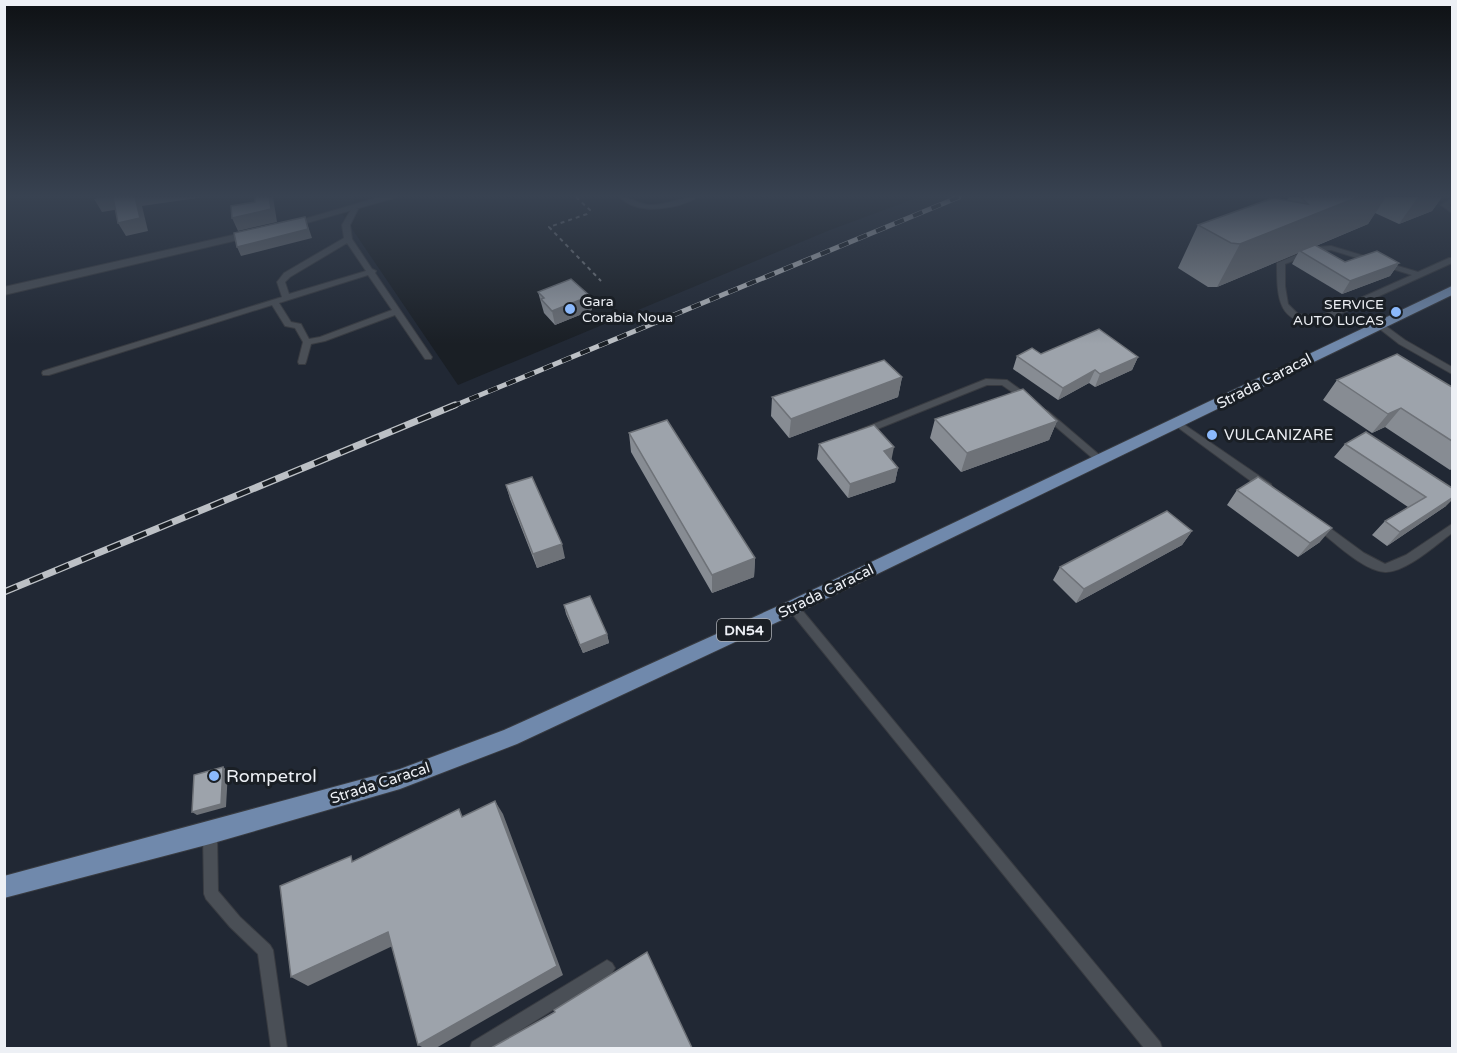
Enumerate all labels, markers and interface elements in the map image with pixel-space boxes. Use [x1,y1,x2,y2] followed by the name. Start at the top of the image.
[582,293,673,326] place label: Gara Corabia Noua
[1293,296,1384,329] place label: SERVICE AUTO LUCAS
[563,302,577,316] marker: Gara Corabia Noua
[1389,305,1403,319] marker: SERVICE AUTO LUCAS
[1214,349,1314,413] street label: Strada Caracal
[1224,426,1333,444] place label: VULCANIZARE
[1205,428,1219,442] marker: VULCANIZARE
[775,560,877,622] street label: Strada Caracal
[717,619,771,641] road number: DN54
[328,758,432,808] street label: Strada Caracal
[226,765,317,787] place label: Rompetrol
[207,769,221,783] marker: Rompetrol

